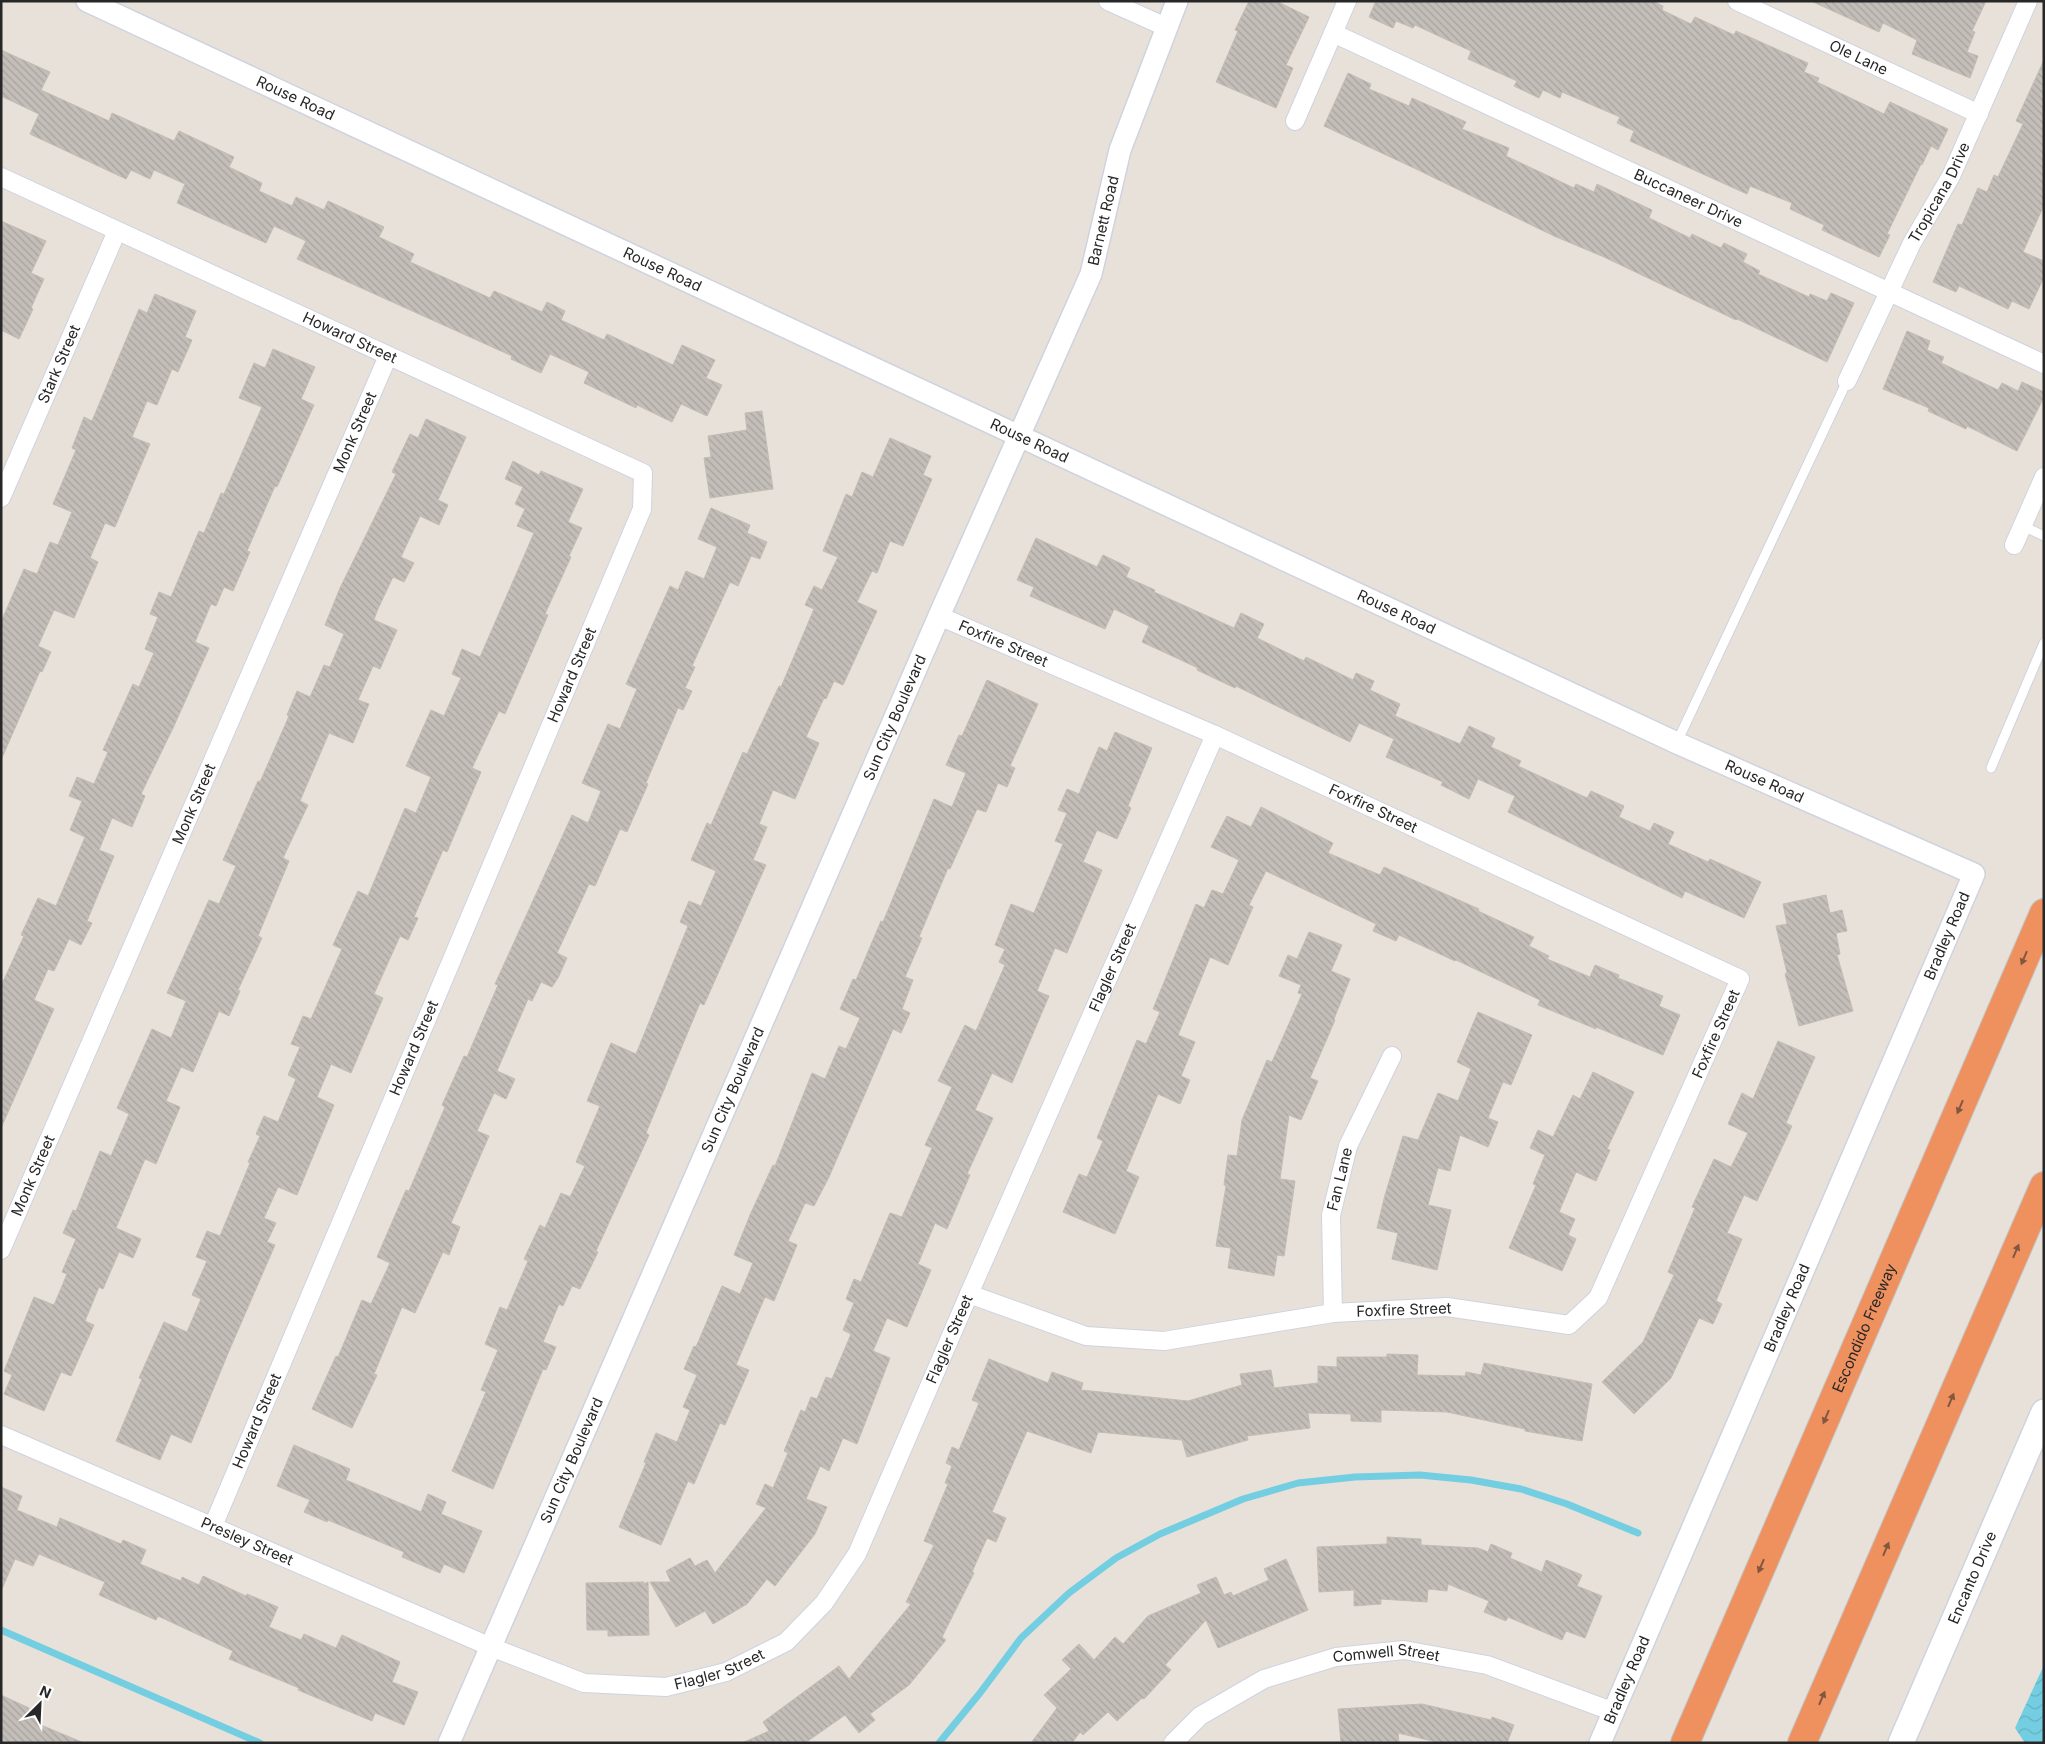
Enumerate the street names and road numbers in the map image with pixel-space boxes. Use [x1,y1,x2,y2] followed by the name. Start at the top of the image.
[1826,35,1891,79] street label: Ole Lane
[253,71,338,124] street label: Rouse Road
[1904,139,1974,246] street label: Tropicana Drive
[1631,164,1746,231] street label: Buccaneer Drive
[1083,174,1123,267] street label: Barnett Road
[620,243,705,296] street label: Rouse Road
[300,307,400,367] street label: Howard Street
[33,322,84,406] street label: Stark Street
[329,389,380,475] street label: Monk Street
[987,414,1072,467] street label: Rouse Road
[1354,585,1439,638] street label: Rouse Road
[956,616,1051,671] street label: Foxfire Street
[543,624,600,725] street label: Howard Street
[859,652,930,783] street label: Sun City Boulevard
[1722,755,1807,807] street label: Rouse Road
[168,760,219,847] street label: Monk Street
[1326,779,1421,837] street label: Foxfire Street
[1919,889,1974,983] street label: Bradley Road
[1084,920,1140,1014] street label: Flagler Street
[1687,986,1744,1081] street label: Foxfire Street
[385,997,442,1098] street label: Howard Street
[697,1024,768,1156] street label: Sun City Boulevard
[7,1132,59,1219] street label: Monk Street
[1322,1145,1356,1213] street label: Fan Lane
[1828,1260,1900,1395] street label: Escondido Freeway
[1759,1261,1814,1355] street label: Bradley Road
[922,1292,977,1386] street label: Flagler Street
[1356,1298,1452,1321] street label: Foxfire Street
[228,1370,285,1471] street label: Howard Street
[536,1395,607,1526] street label: Sun City Boulevard
[198,1513,296,1569] street label: Presley Street
[1944,1528,2000,1627] street label: Encanto Drive
[1599,1633,1654,1727] street label: Bradley Road
[1332,1640,1441,1666] street label: Comwell Street
[672,1644,768,1694] street label: Flagler Street

